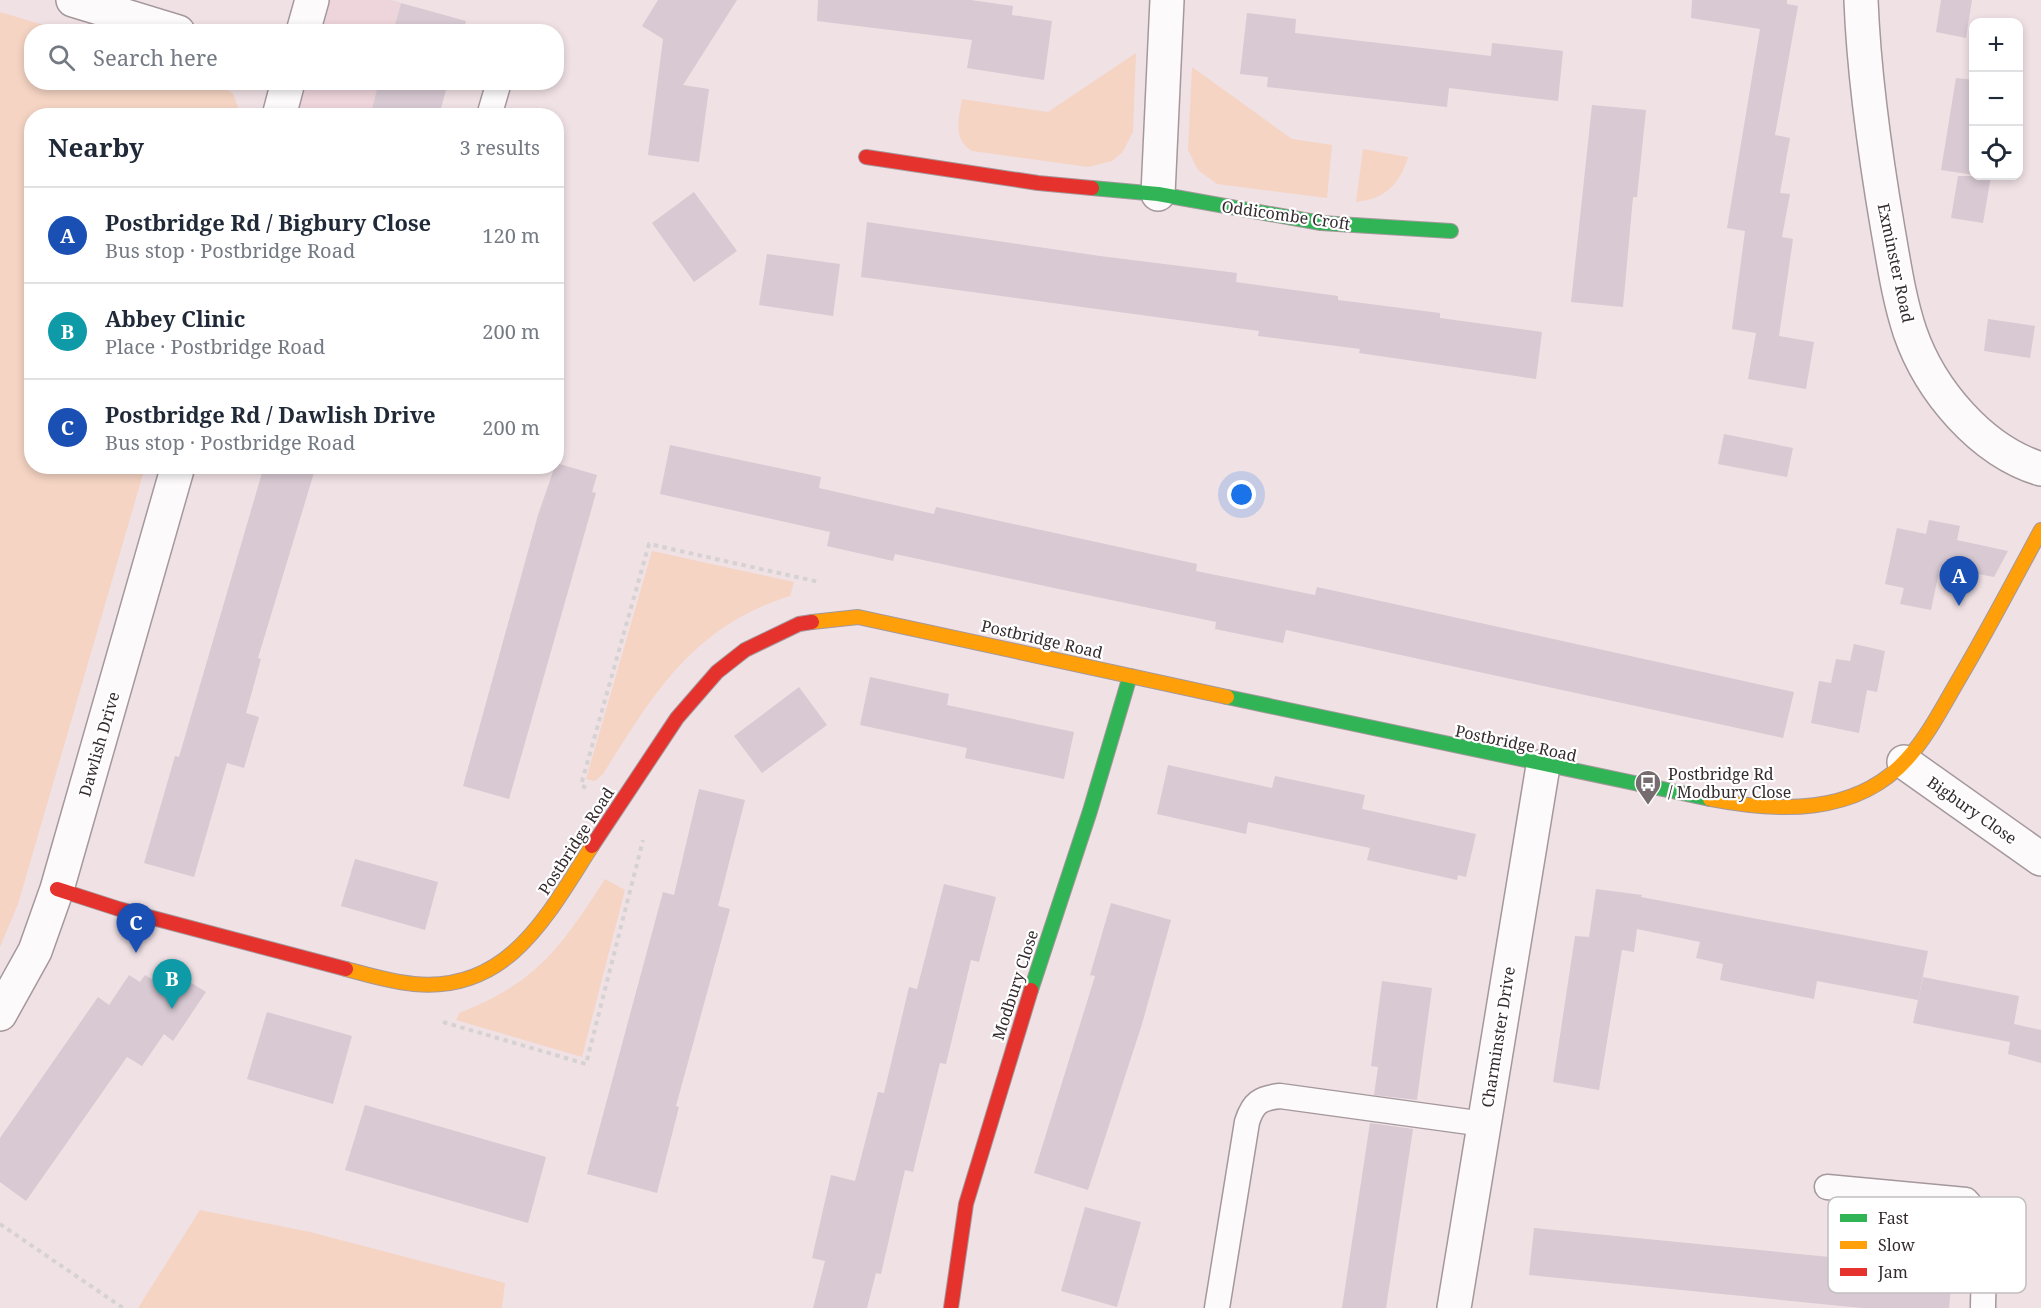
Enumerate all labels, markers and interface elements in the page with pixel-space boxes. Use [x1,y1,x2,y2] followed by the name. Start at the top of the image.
[1969,18,2023,180] map controls
[1969,18,2023,72] button: +
[24,24,564,90] search box
[45,41,78,74] icon: search
[93,42,218,72] text: Search here
[1969,72,2023,126] button: −
[1969,126,2023,180] button: locate
[48,129,144,165] text: Nearby
[460,134,540,161] text: 3 results
[1220,195,1352,235] street label: Oddicombe Croft
[1873,201,1919,325] street label: Exminster Road
[105,207,431,237] text: Postbridge Rd / Bigbury Close
[60,222,75,249] text: A
[482,222,540,249] text: 120 m
[105,237,355,264] text: Bus stop · Postbridge Road
[105,303,245,333] text: Abbey Clinic
[61,318,74,345] text: B
[482,318,540,345] text: 200 m
[105,333,325,360] text: Place · Postbridge Road
[105,399,436,429] text: Postbridge Rd / Dawlish Drive
[61,414,74,441] text: C
[482,414,540,441] text: 200 m
[105,429,355,456] text: Bus stop · Postbridge Road
[1227,480,1256,509] your location
[1940,556,1978,606] pin: A
[979,614,1105,664] street label: Postbridge Road
[74,689,124,799] street label: Dawlish Drive
[1453,719,1579,767] street label: Postbridge Road
[1668,763,1791,803] place label: Postbridge Rd / Modbury Close
[1633,768,1663,806] bus stop icon: Postbridge Rd / Modbury Close
[1923,771,2021,849] street label: Bigbury Close
[533,783,619,899] street label: Postbridge Road
[116,904,156,953] pin: C
[987,927,1043,1043] street label: Modbury Close
[152,960,192,1009] pin: B
[1476,965,1520,1109] street label: Charminster Drive
[1828,1197,2026,1293] legend
[1878,1207,1909,1229] text: Fast
[1878,1234,1915,1256] text: Slow
[1877,1261,1908,1283] text: Jam

